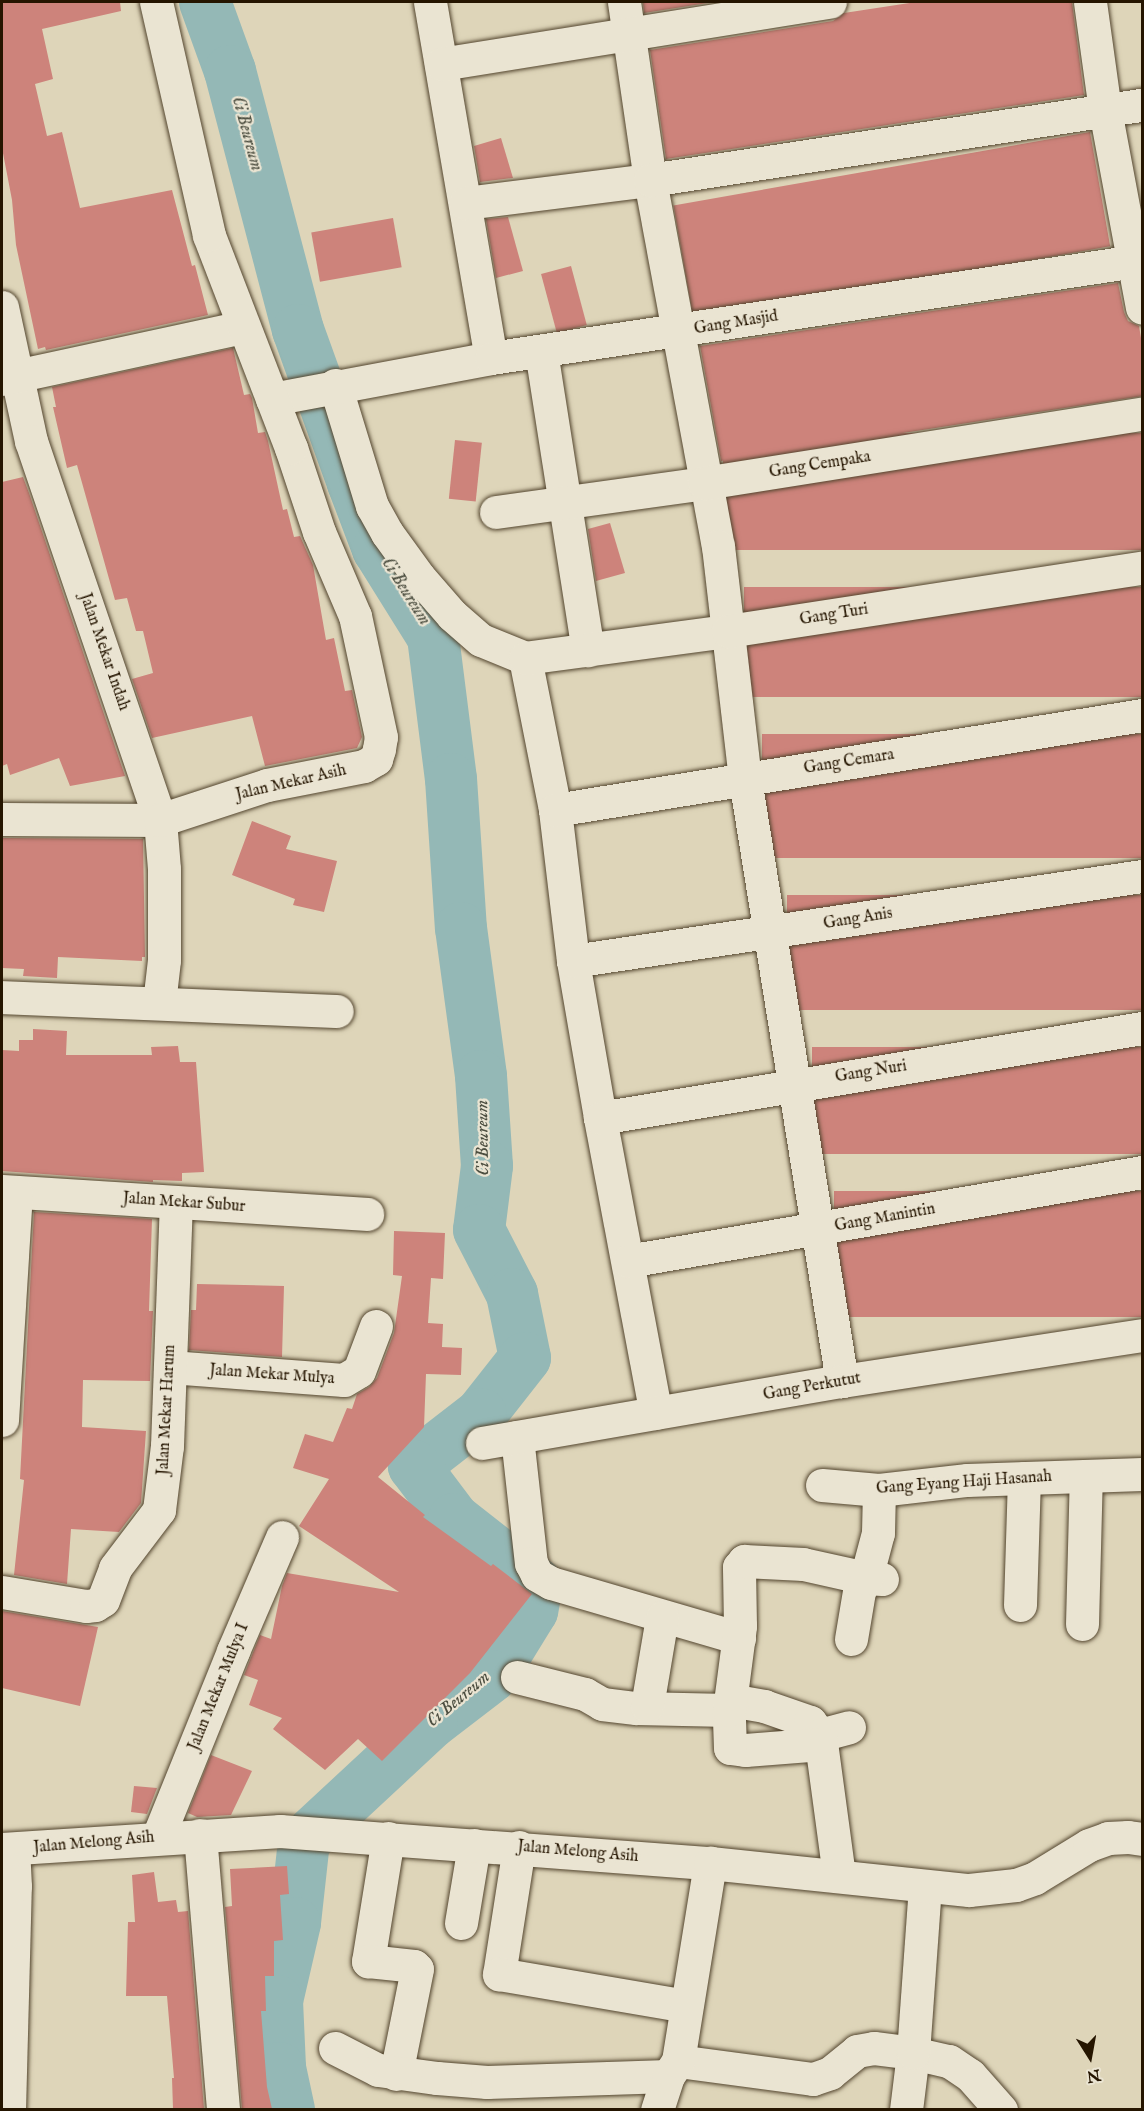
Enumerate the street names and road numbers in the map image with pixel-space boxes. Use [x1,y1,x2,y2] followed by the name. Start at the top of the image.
[693,307,779,339] street label: Gang Masjid
[768,447,872,483] street label: Gang Cempaka
[75,591,133,713] street label: Jalan Mekar Indah
[798,600,870,630] street label: Gang Turi
[802,745,896,779] street label: Gang Cemara
[234,761,348,805] street label: Jalan Mekar Asih
[822,904,894,934] street label: Gang Anis
[834,1057,908,1087] street label: Gang Nuri
[122,1189,246,1217] street label: Jalan Mekar Subur
[833,1200,937,1236] street label: Gang Manintin
[154,1344,180,1476] street label: Jalan Mekar Harum
[209,1361,335,1389] street label: Jalan Mekar Mulya
[762,1369,862,1405] street label: Gang Perkutut
[876,1467,1052,1499] street label: Gang Eyang Haji Hasanah
[185,1620,253,1754] street label: Jalan Mekar Mulya I
[33,1828,155,1858] street label: Jalan Melong Asih
[517,1837,639,1867] street label: Jalan Melong Asih

